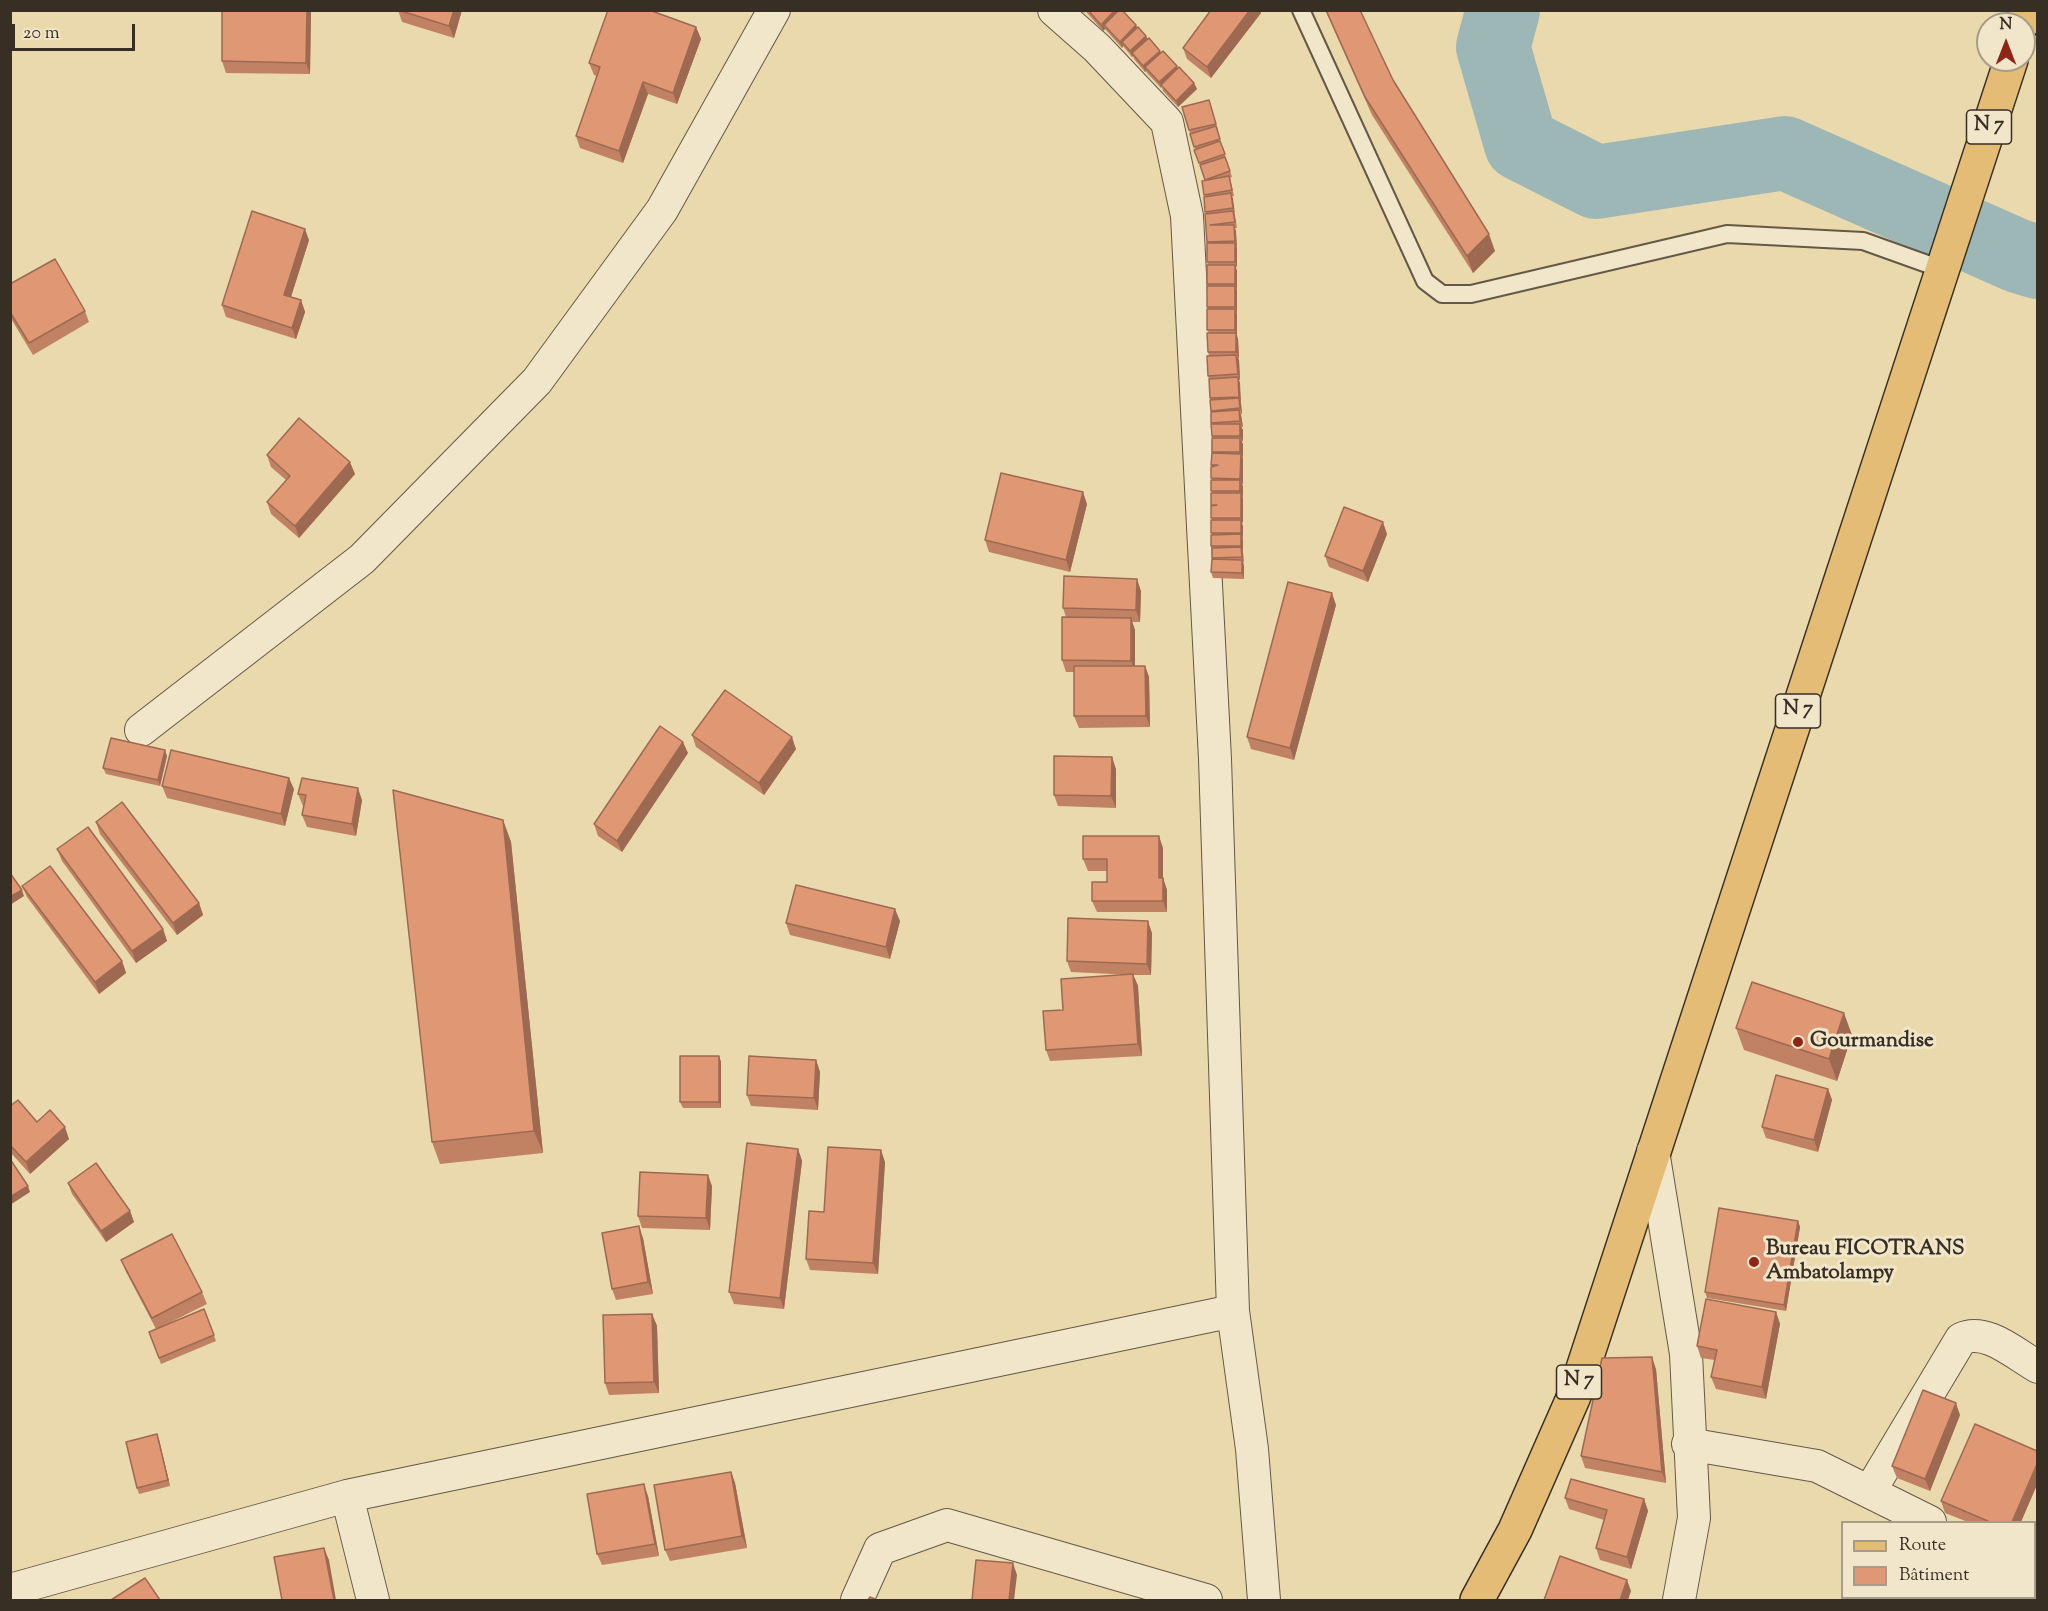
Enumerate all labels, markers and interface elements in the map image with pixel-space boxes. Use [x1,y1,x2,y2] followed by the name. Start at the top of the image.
[15,12,138,50] scale bar
[1976,12,2036,72] north arrow
[2000,14,2012,37] text: N
[23,21,60,47] text: 20 m
[1966,110,2012,144] road number: N 7
[1776,694,1820,728] road number: N 7
[1810,1029,1934,1055] place label: Gourmandise
[1791,1035,1805,1049] marker: Gourmandise
[1766,1237,1964,1287] place label: Bureau FICOTRANS Ambatolampy
[1747,1255,1761,1269] marker: Bureau FICOTRANS Ambatolampy
[1556,1365,1602,1399] road number: N 7
[1841,1521,2036,1599] legend
[1899,1533,1946,1559] text: Route
[1899,1563,1969,1589] text: Bâtiment

